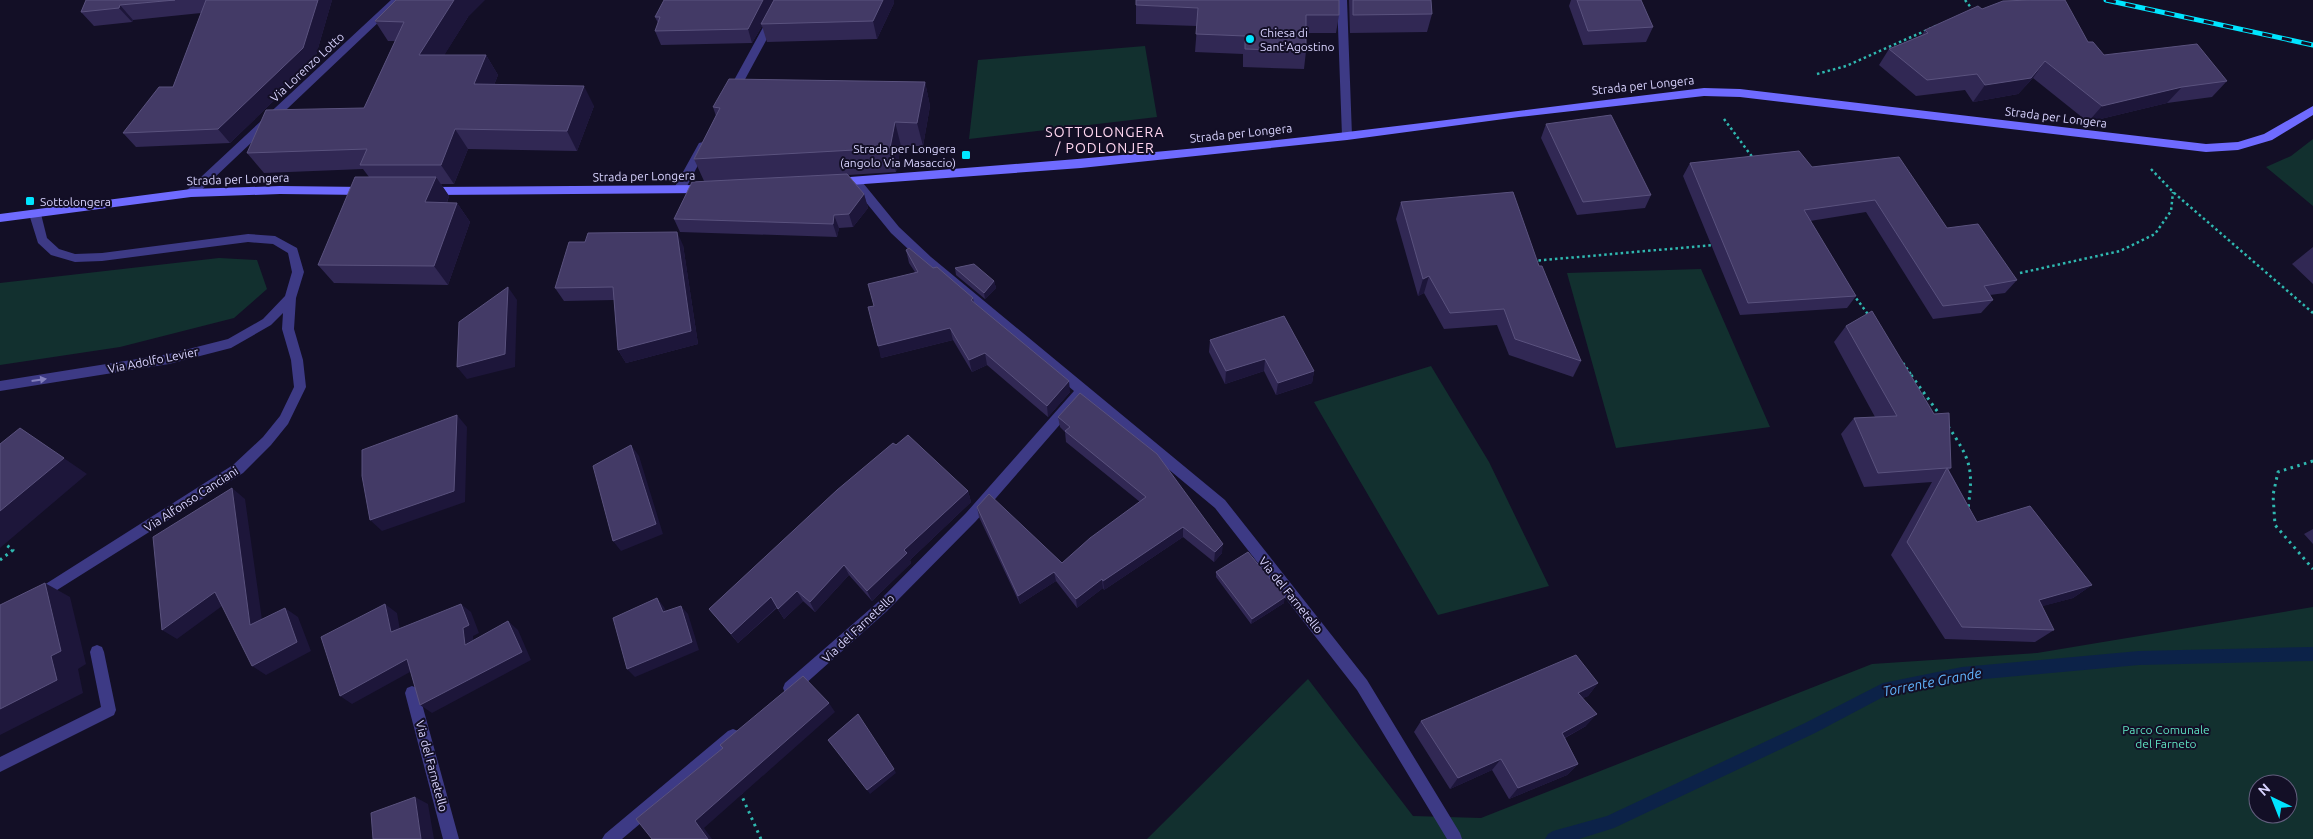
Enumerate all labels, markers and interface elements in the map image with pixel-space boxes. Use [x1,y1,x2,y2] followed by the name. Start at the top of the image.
[1260,26,1335,53] place label: Chiesa di Sant'Agostino
[268,30,346,104] street label: Via Lorenzo Lotto
[1244,33,1256,45] marker: Chiesa di Sant'Agostino
[1591,73,1695,97] street label: Strada per Longera
[2004,104,2108,130] street label: Strada per Longera
[1189,121,1293,145] street label: Strada per Longera
[1045,124,1165,156] district label: SOTTOLONGERA / PODLONJER
[840,142,956,170] place label: Strada per Longera (angolo Via Masaccio)
[960,149,972,161] marker: Strada per Longera (angolo Via Masaccio)
[592,169,696,183] street label: Strada per Longera
[186,171,290,187] street label: Strada per Longera
[24,195,36,207] marker: Sottolongera
[40,195,111,208] place label: Sottolongera
[107,345,200,375] street label: Via Adolfo Levier
[31,376,47,384] one-way arrow
[142,464,240,534] street label: Via Alfonso Canciani
[1256,554,1326,636] street label: Via del Farnetello
[819,591,897,665] street label: Via del Farnetello
[1881,665,1983,699] water label: Torrente Grande
[414,719,450,813] street label: Via del Farnetello
[2122,723,2210,750] park label: Parco Comunale del Farneto
[2248,774,2298,824] north arrow
[2255,780,2273,799] text: N

